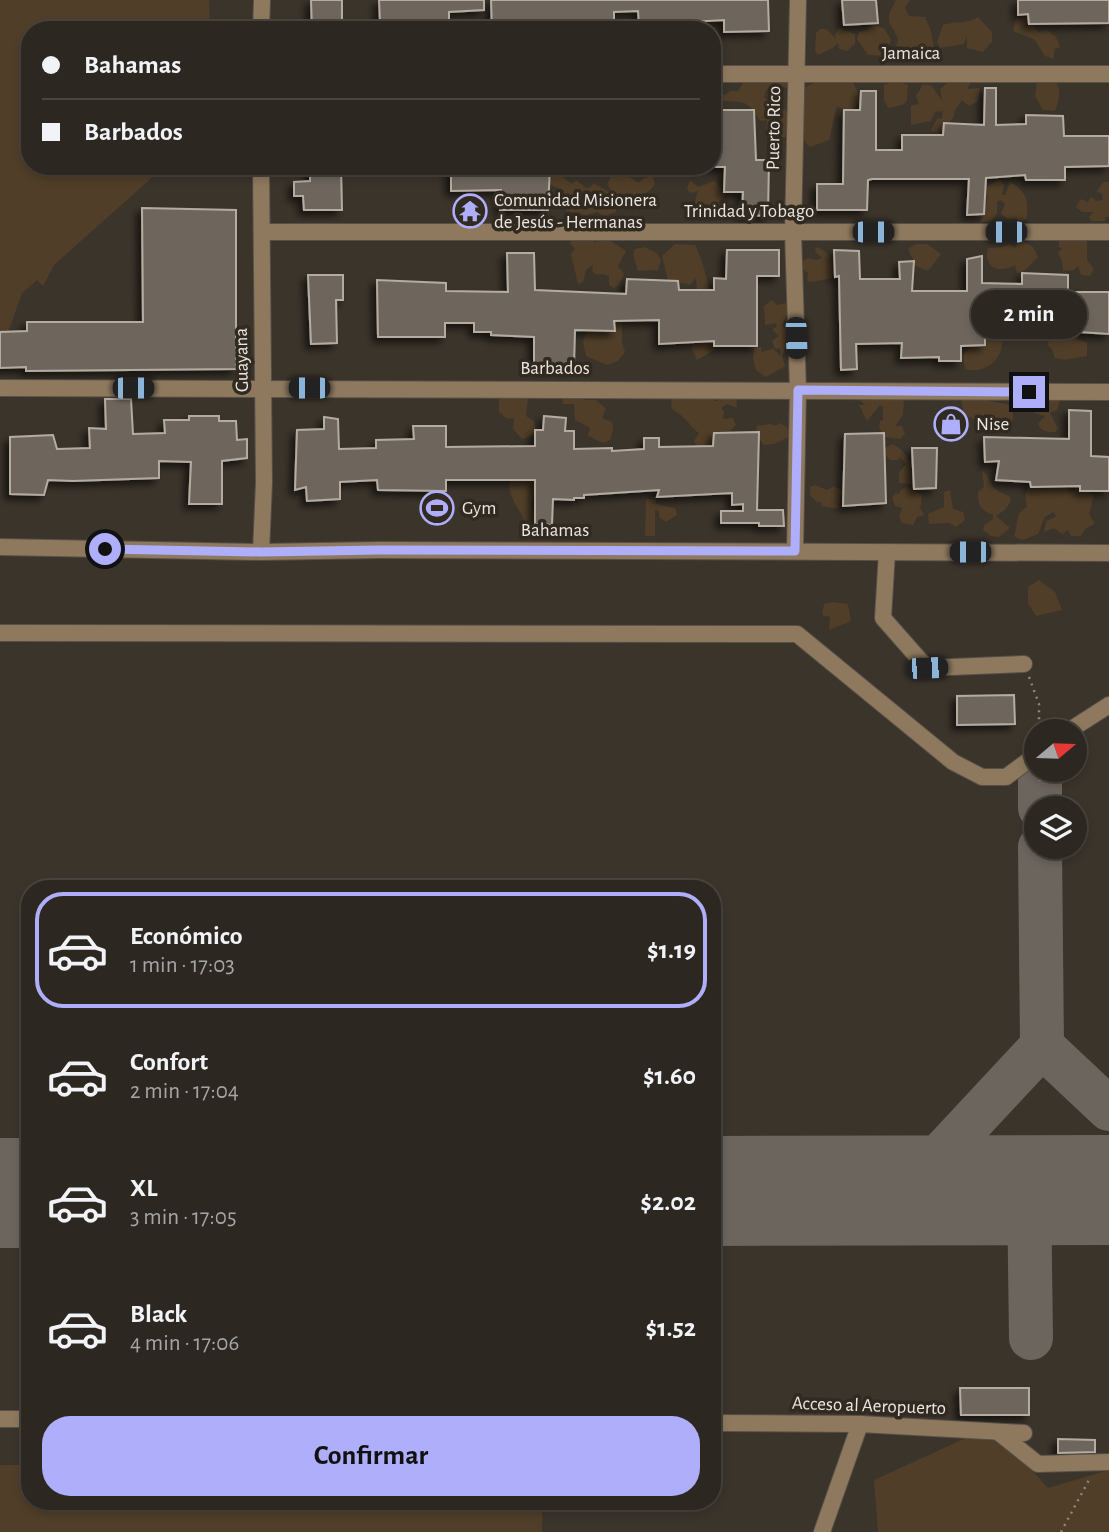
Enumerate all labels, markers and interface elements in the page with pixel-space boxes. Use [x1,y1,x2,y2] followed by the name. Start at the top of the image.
[882,44,941,63] street label: Jamaica
[84,52,181,78] text: Bahamas
[764,86,784,170] street label: Puerto Rico
[84,119,183,145] text: Barbados
[494,191,657,232] place label: Comunidad Misionera de Jesús - Hermanas
[451,192,489,230] temple icon: Comunidad Misionera de Jesús - Hermanas
[684,202,814,221] street label: Trinidad y Tobago
[853,222,895,243] car
[986,222,1028,243] car
[971,290,1087,340] callout: 2 min
[1003,303,1055,326] text: 2 min
[785,317,808,359] car
[232,328,252,392] street label: Guayana
[520,359,590,378] street label: Barbados
[1013,376,1045,408] route end
[113,378,155,399] car
[289,378,331,399] car
[932,405,970,443] shop icon: Nise
[976,415,1009,434] place label: Nise
[418,489,456,527] sports icon: Gym
[462,499,496,518] place label: Gym
[521,521,589,540] street label: Bahamas
[89,533,121,565] route start
[950,542,992,563] car
[906,657,949,679] car
[1024,719,1087,782] north arrow
[1024,719,1087,859] map controls
[1024,796,1087,859] button: layers
[46,919,109,982] icon: car
[130,923,243,949] text: Económico
[647,937,696,963] text: $1.19
[130,954,235,977] text: 1 min · 17:03
[46,1045,109,1108] icon: car
[130,1049,208,1075] text: Confort
[643,1063,696,1089] text: $1.60
[130,1080,239,1103] text: 2 min · 17:04
[46,1171,109,1234] icon: car
[130,1175,157,1201] text: XL
[640,1189,696,1215] text: $2.02
[130,1206,237,1229] text: 3 min · 17:05
[46,1297,109,1360] icon: car
[130,1301,187,1327] text: Black
[646,1315,696,1341] text: $1.52
[130,1332,239,1355] text: 4 min · 17:06
[792,1394,946,1418] street label: Acceso al Aeropuerto
[42,1416,700,1496] button: Confirmar

